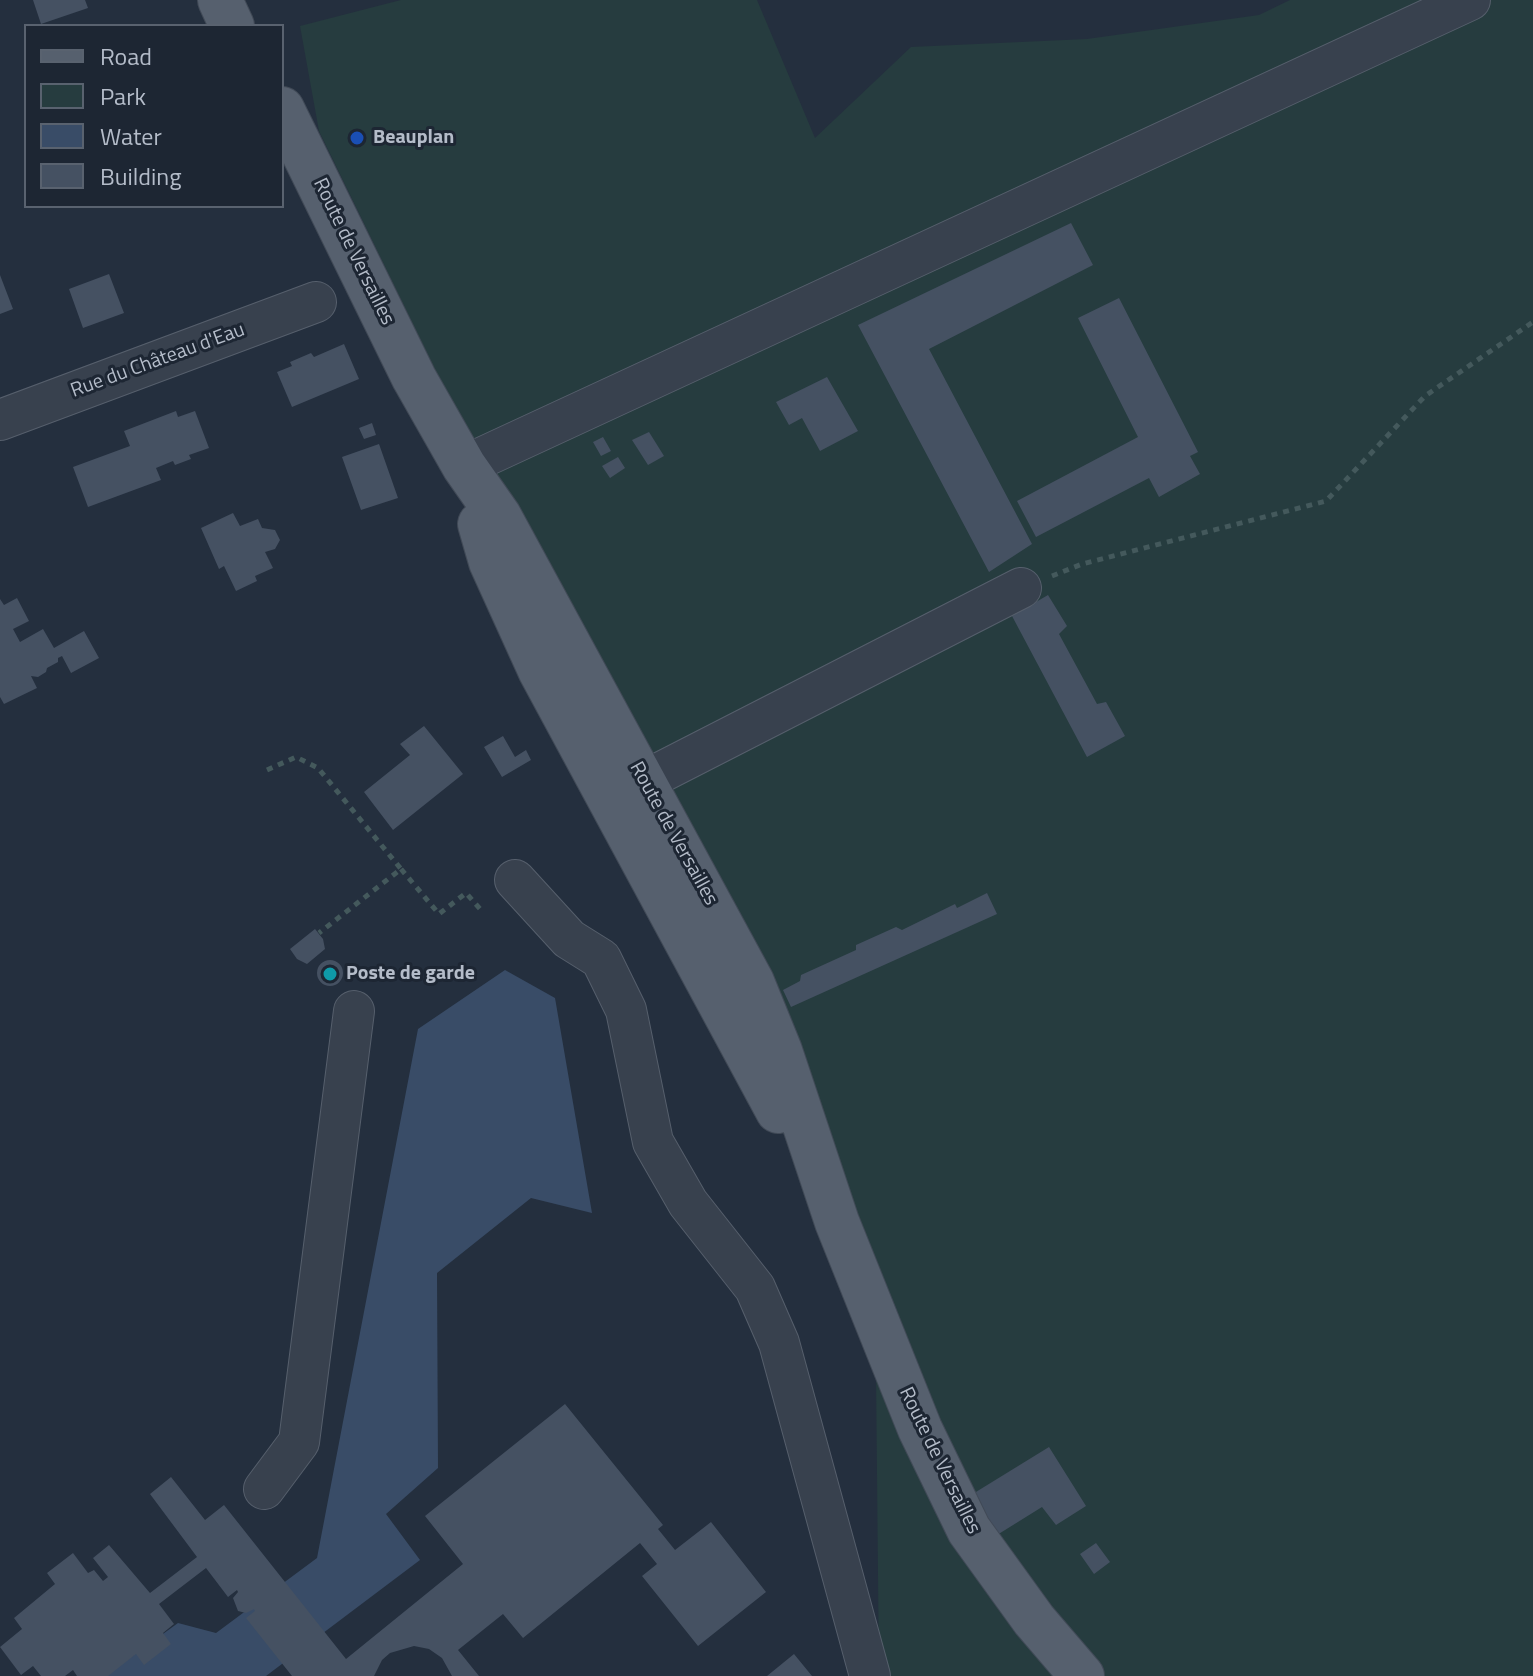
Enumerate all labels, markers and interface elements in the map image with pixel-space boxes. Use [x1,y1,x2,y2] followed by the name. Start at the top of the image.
[24,24,284,208] legend
[100,38,152,74] text: Road
[100,78,146,114] text: Park
[100,118,162,154] text: Water
[373,126,454,150] place label: Beauplan
[348,129,366,147] marker: Beauplan
[100,158,182,194] text: Building
[307,175,399,329] street label: Route de Versailles
[68,318,248,404] street label: Rue du Château d'Eau
[624,758,722,910] street label: Route de Versailles
[346,962,475,986] place label: Poste de garde
[321,965,339,983] marker: Poste de garde
[893,1384,985,1538] street label: Route de Versailles

